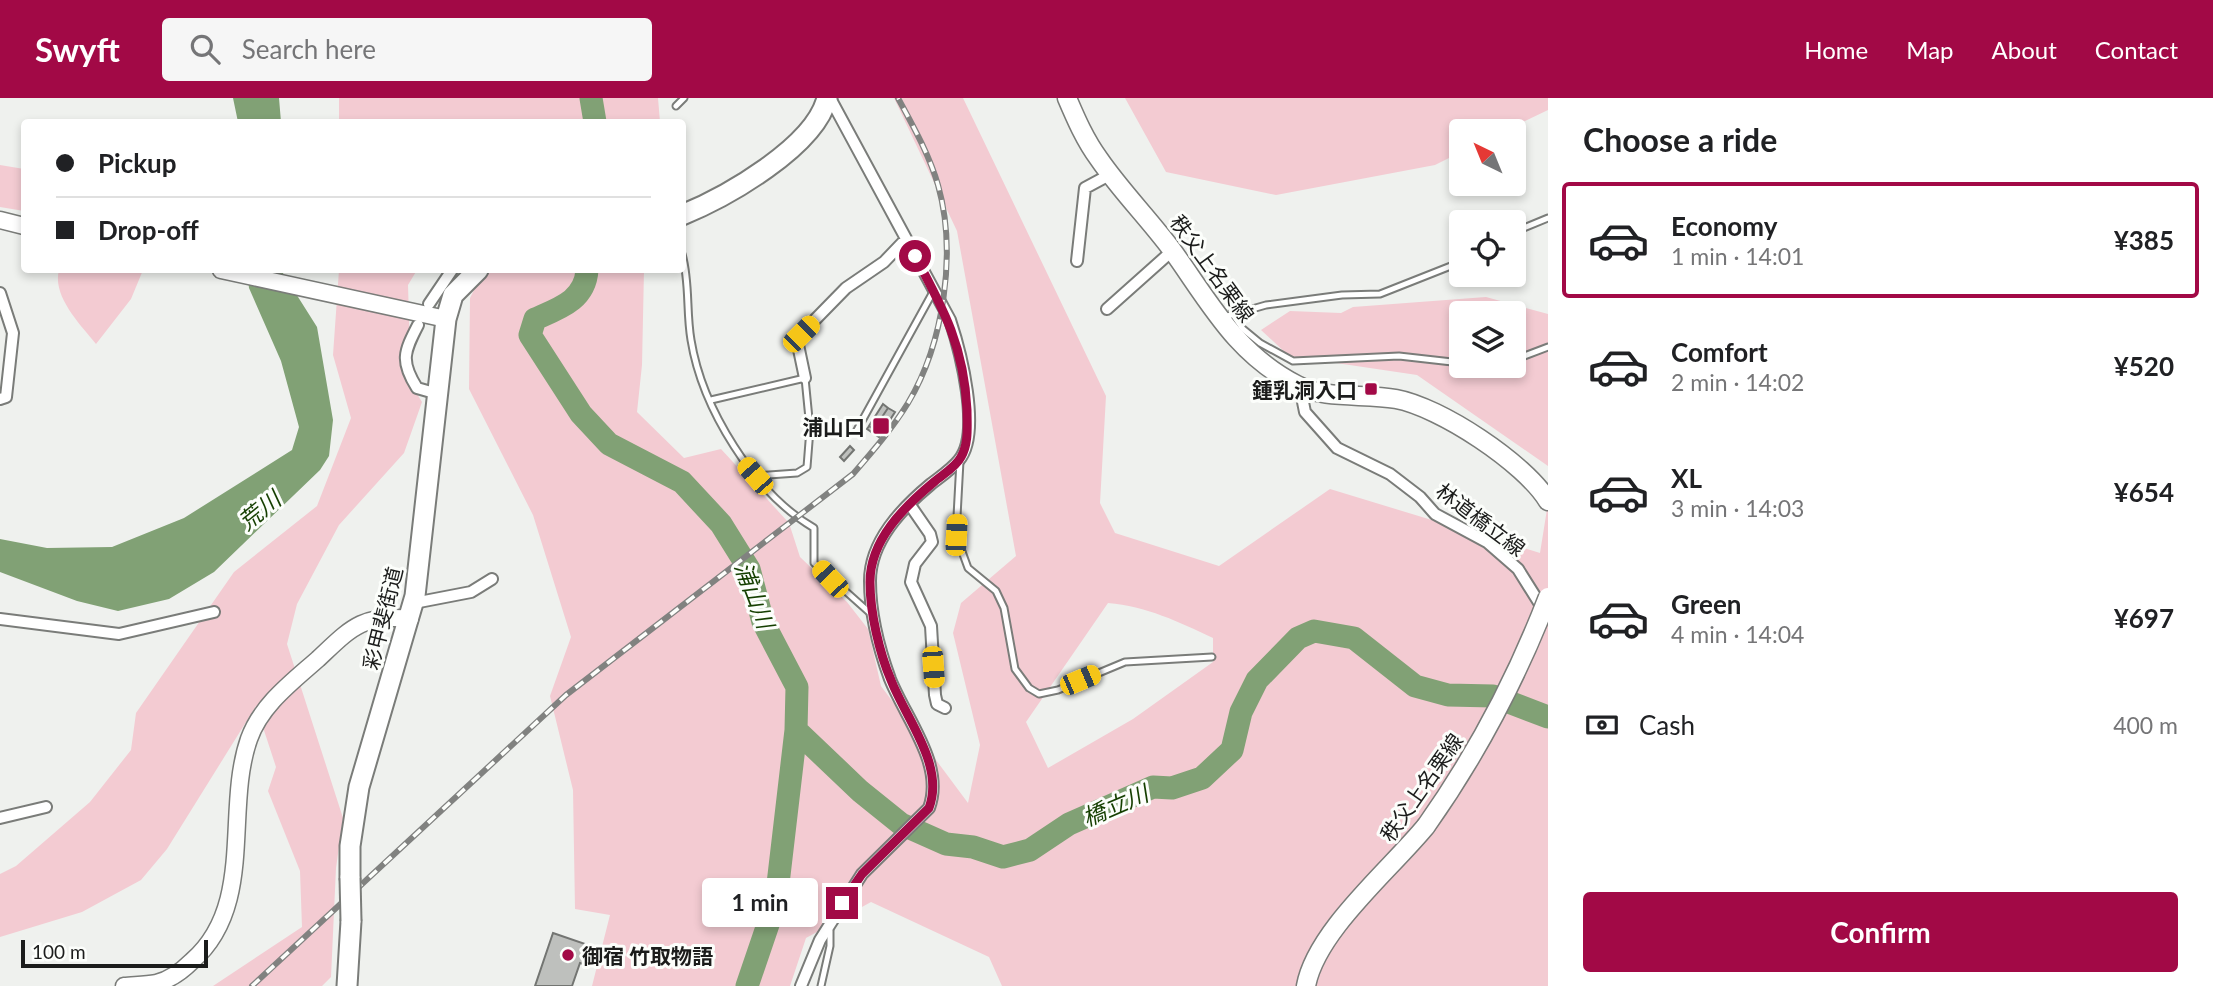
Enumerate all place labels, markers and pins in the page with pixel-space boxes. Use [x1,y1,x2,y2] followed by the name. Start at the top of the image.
[1252,377,1357,402] place label: 鍾乳洞入口
[1363,381,1379,397] marker: 鍾乳洞入口
[802,414,865,439] place label: 浦山口
[871,416,891,436] marker: 浦山口
[582,943,713,968] place label: 御宿 竹取物語
[560,947,576,963] marker: 御宿 竹取物語

